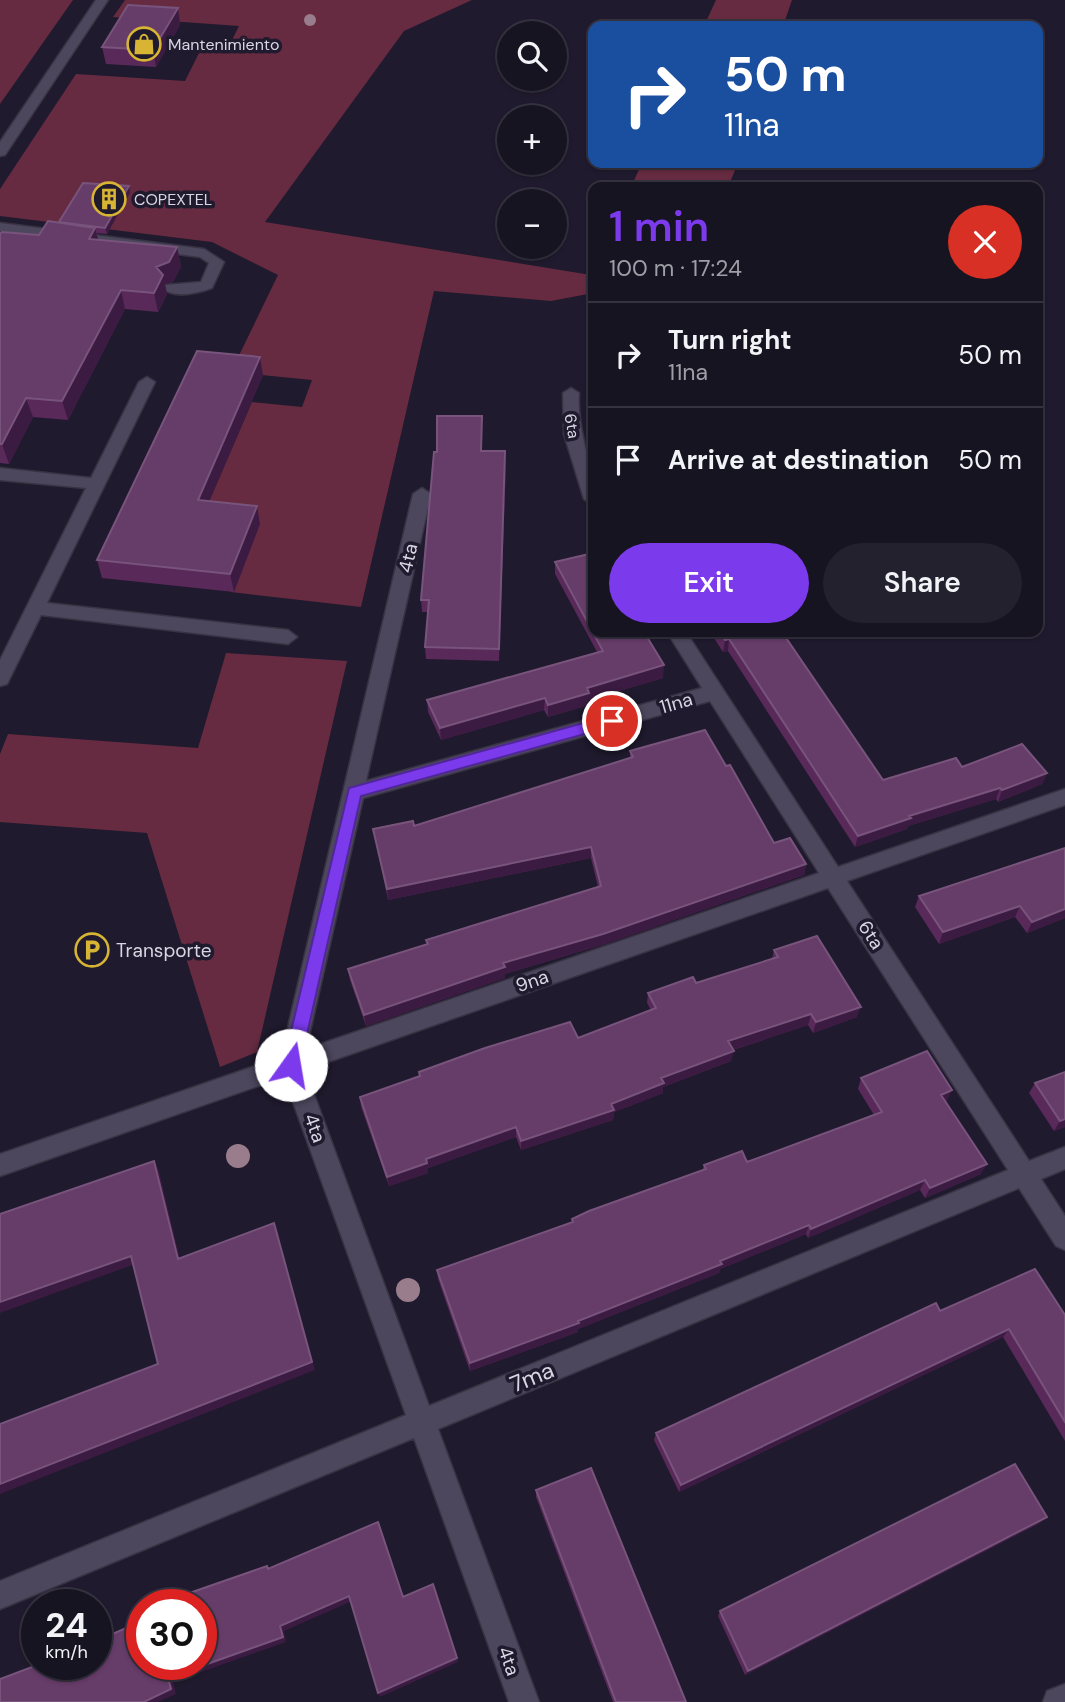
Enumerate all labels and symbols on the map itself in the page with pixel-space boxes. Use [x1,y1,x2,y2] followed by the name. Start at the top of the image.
[125,25,163,63] shop icon: Mantenimiento
[168,34,279,55] place label: Mantenimiento
[90,180,128,218] building icon: COPEXTEL
[134,189,212,210] place label: COPEXTEL
[560,412,584,440] street label: 6ta
[393,541,423,575] street label: 4ta
[657,686,695,720] street label: 11na
[582,691,642,751] pin
[852,916,890,954] street label: 6ta
[73,931,111,969] parking icon: Transporte
[116,938,212,963] place label: Transporte
[512,964,552,998] street label: 9na
[254,1028,328,1102] position arrow
[298,1110,332,1146] street label: 4ta
[506,1355,558,1399] street label: 7ma
[126,1589,217,1680] speed limit sign: 30
[492,1643,526,1679] street label: 4ta

